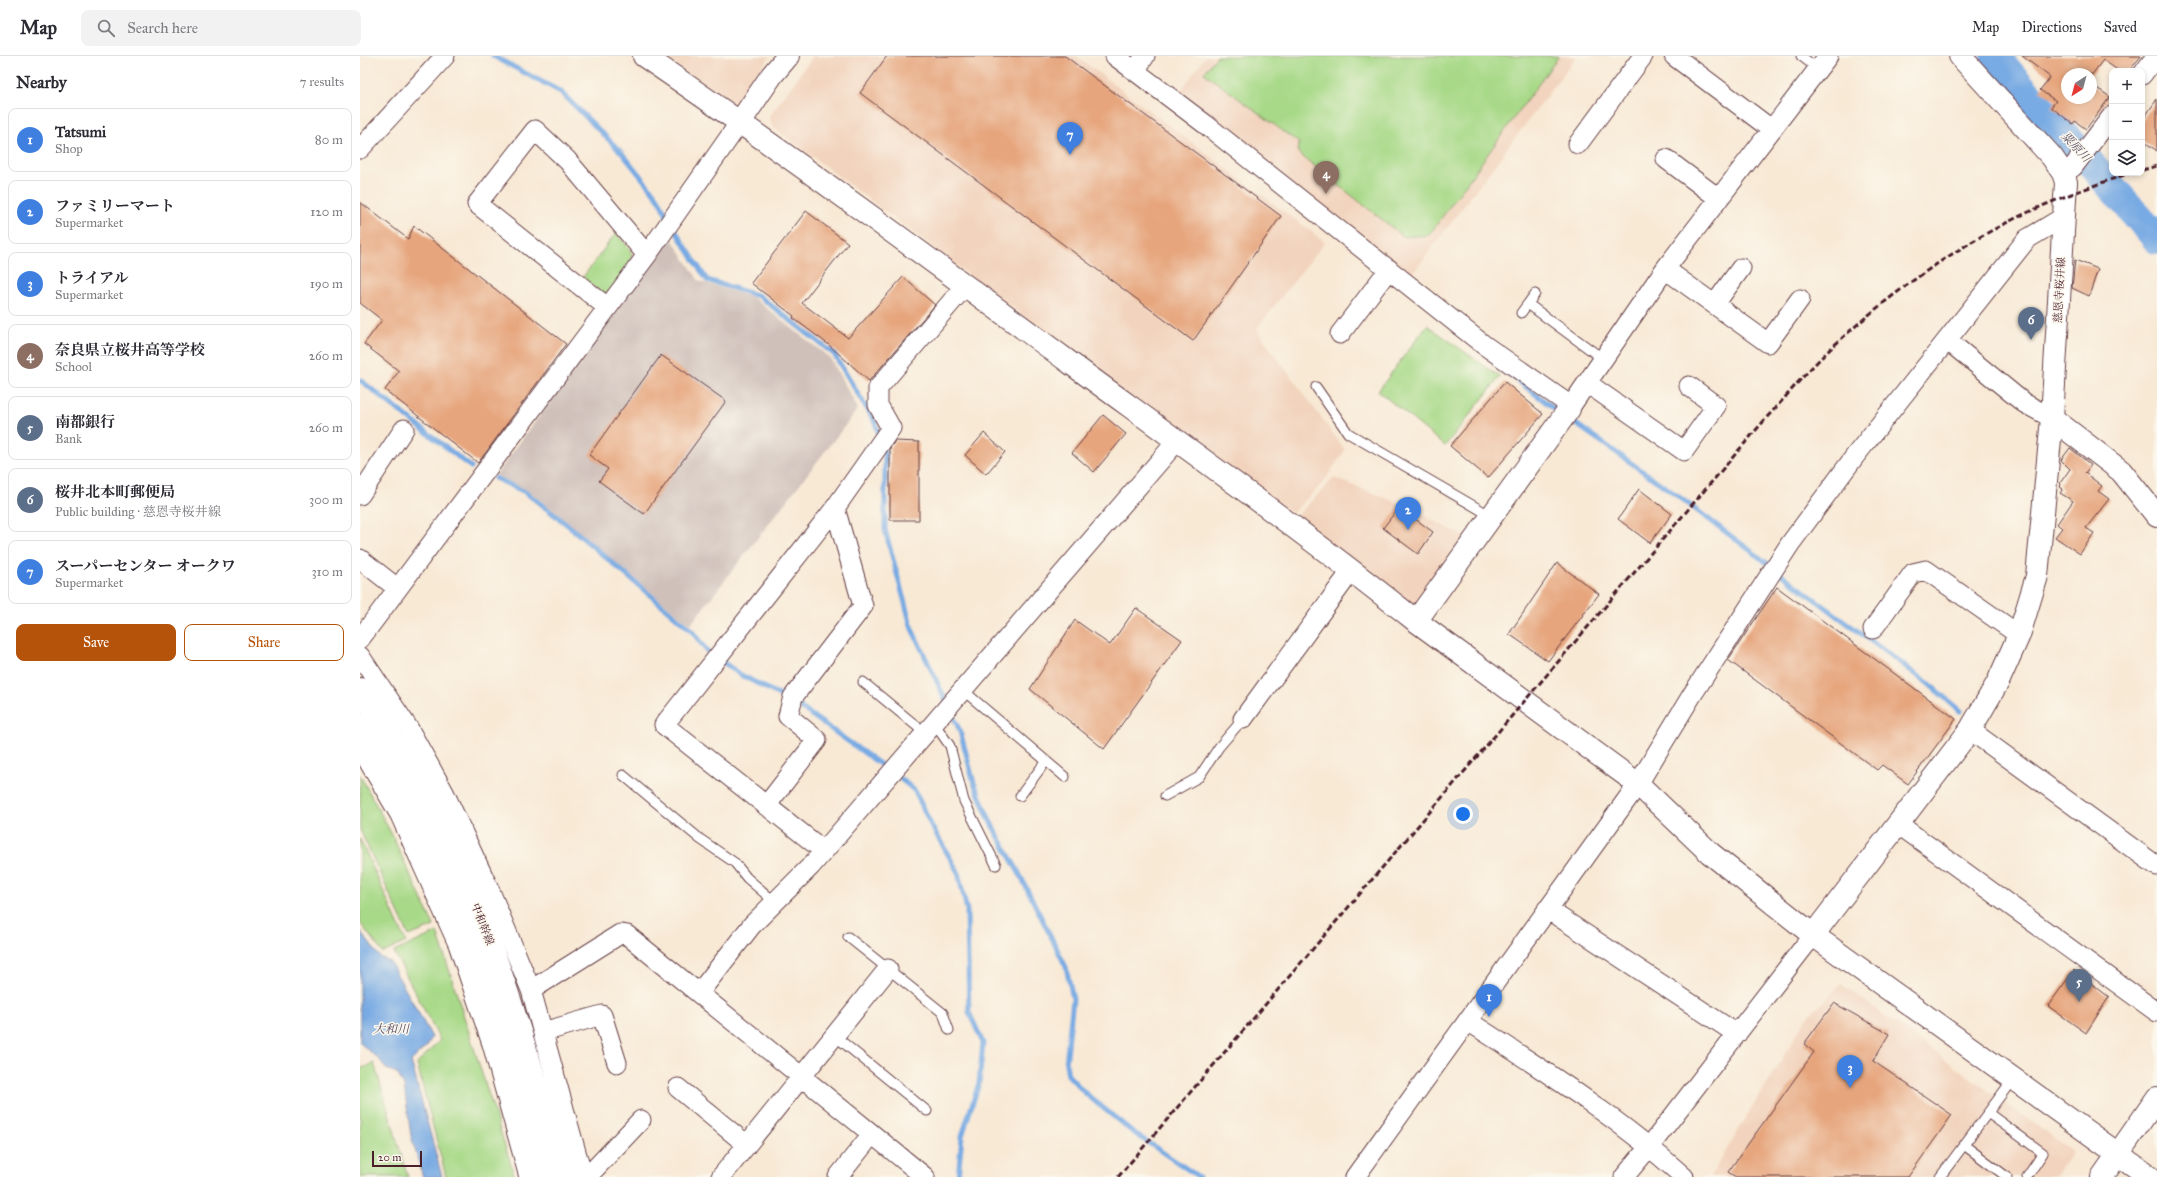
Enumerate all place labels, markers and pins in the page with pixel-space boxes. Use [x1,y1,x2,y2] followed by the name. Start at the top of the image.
[1057,122,1083,155] pin: 7
[1313,161,1339,194] pin: 4
[2018,307,2044,340] pin: 6
[1395,497,1421,530] pin: 2
[2066,969,2092,1002] pin: 5
[1476,984,1502,1017] pin: 1
[1837,1055,1863,1088] pin: 3

